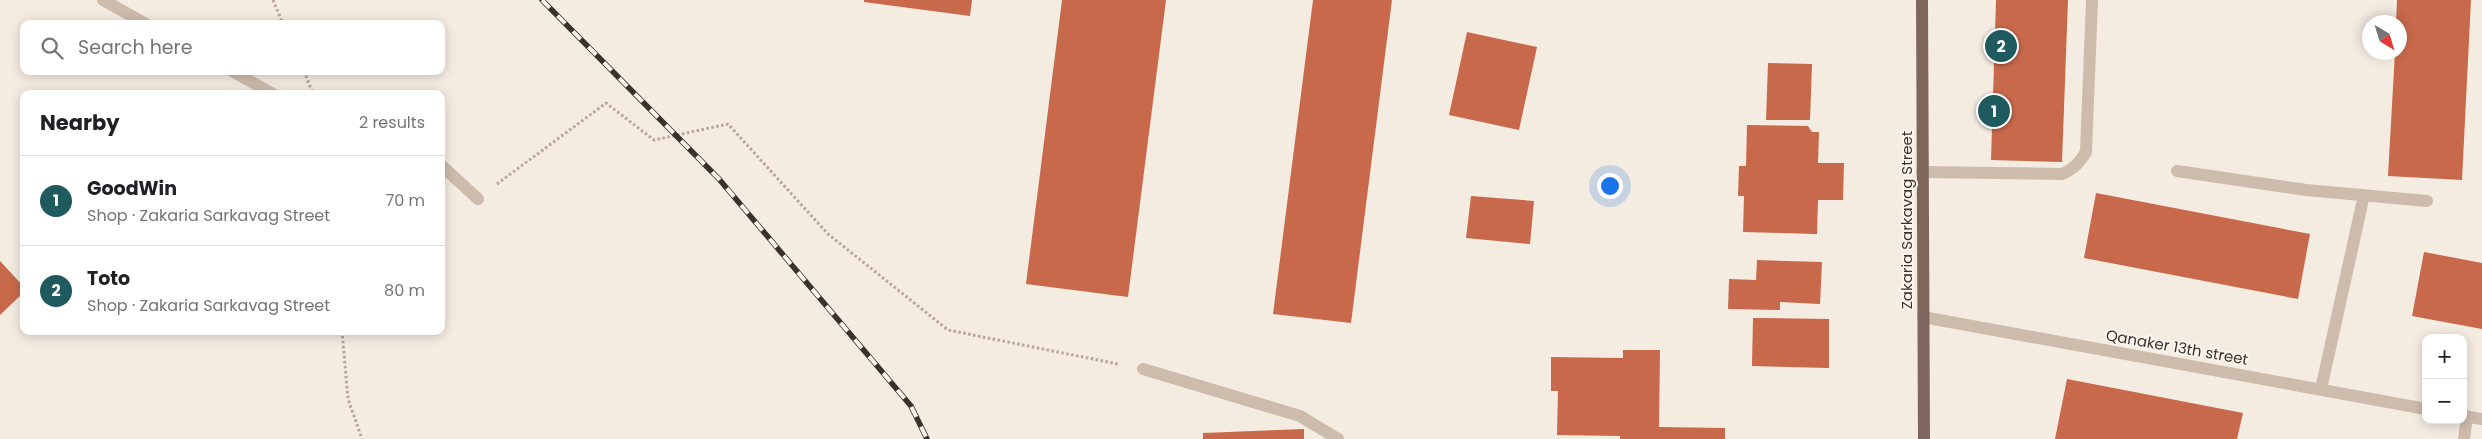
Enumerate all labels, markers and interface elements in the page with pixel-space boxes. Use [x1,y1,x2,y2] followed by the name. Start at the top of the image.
[2362,15,2407,60] north arrow
[20,20,445,75] search box
[1985,27,2017,65] pin: 2
[38,34,66,62] icon: search
[78,34,192,61] text: Search here
[1978,92,2010,130] pin: 1
[40,108,120,137] text: Nearby
[359,111,425,134] text: 2 results
[1896,131,1917,309] street label: Zakaria Sarkavag Street
[1597,173,1623,199] your location
[87,175,177,202] text: GoodWin
[53,189,59,212] text: 1
[385,189,425,212] text: 70 m
[87,204,330,227] text: Shop · Zakaria Sarkavag Street
[87,265,130,292] text: Toto
[51,279,61,302] text: 2
[384,279,425,302] text: 80 m
[87,294,330,317] text: Shop · Zakaria Sarkavag Street
[2104,324,2250,370] street label: Qanaker 13th street
[2422,334,2467,424] map controls
[2422,334,2467,379] button: +
[2422,379,2467,424] button: −

